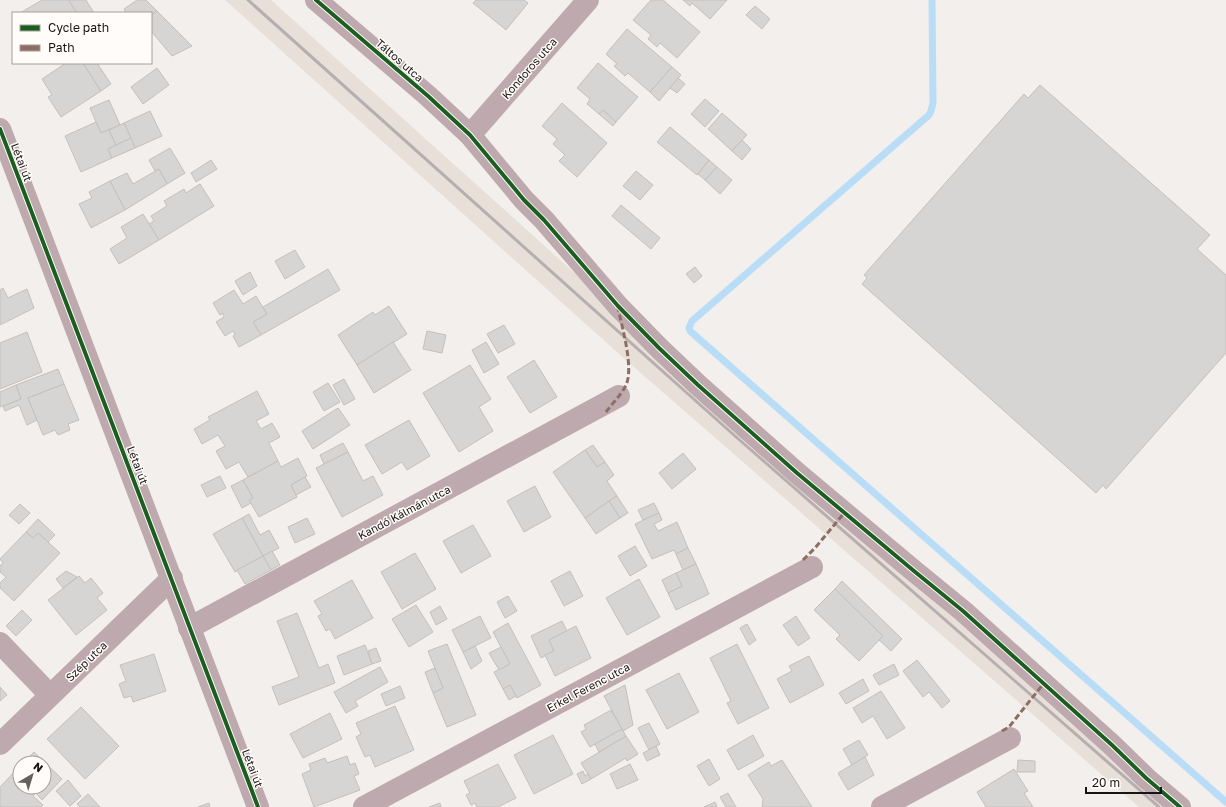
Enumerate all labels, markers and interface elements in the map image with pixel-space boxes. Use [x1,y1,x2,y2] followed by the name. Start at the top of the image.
[12,12,152,64] legend
[48,20,109,35] text: Cycle path
[499,35,559,101] street label: Kondoros utca
[374,36,426,84] street label: Táltos utca
[48,40,75,55] text: Path
[9,141,35,183] street label: Létai út
[125,444,151,486] street label: Létai út
[356,482,452,542] street label: Kandó Kálmán utca
[63,638,109,684] street label: Szép utca
[544,660,632,714] street label: Erkel Ferenc utca
[240,747,266,789] street label: Létai út
[12,755,52,795] north arrow
[31,759,46,774] text: N
[1086,769,1161,795] scale bar
[1092,775,1120,790] text: 20 m

